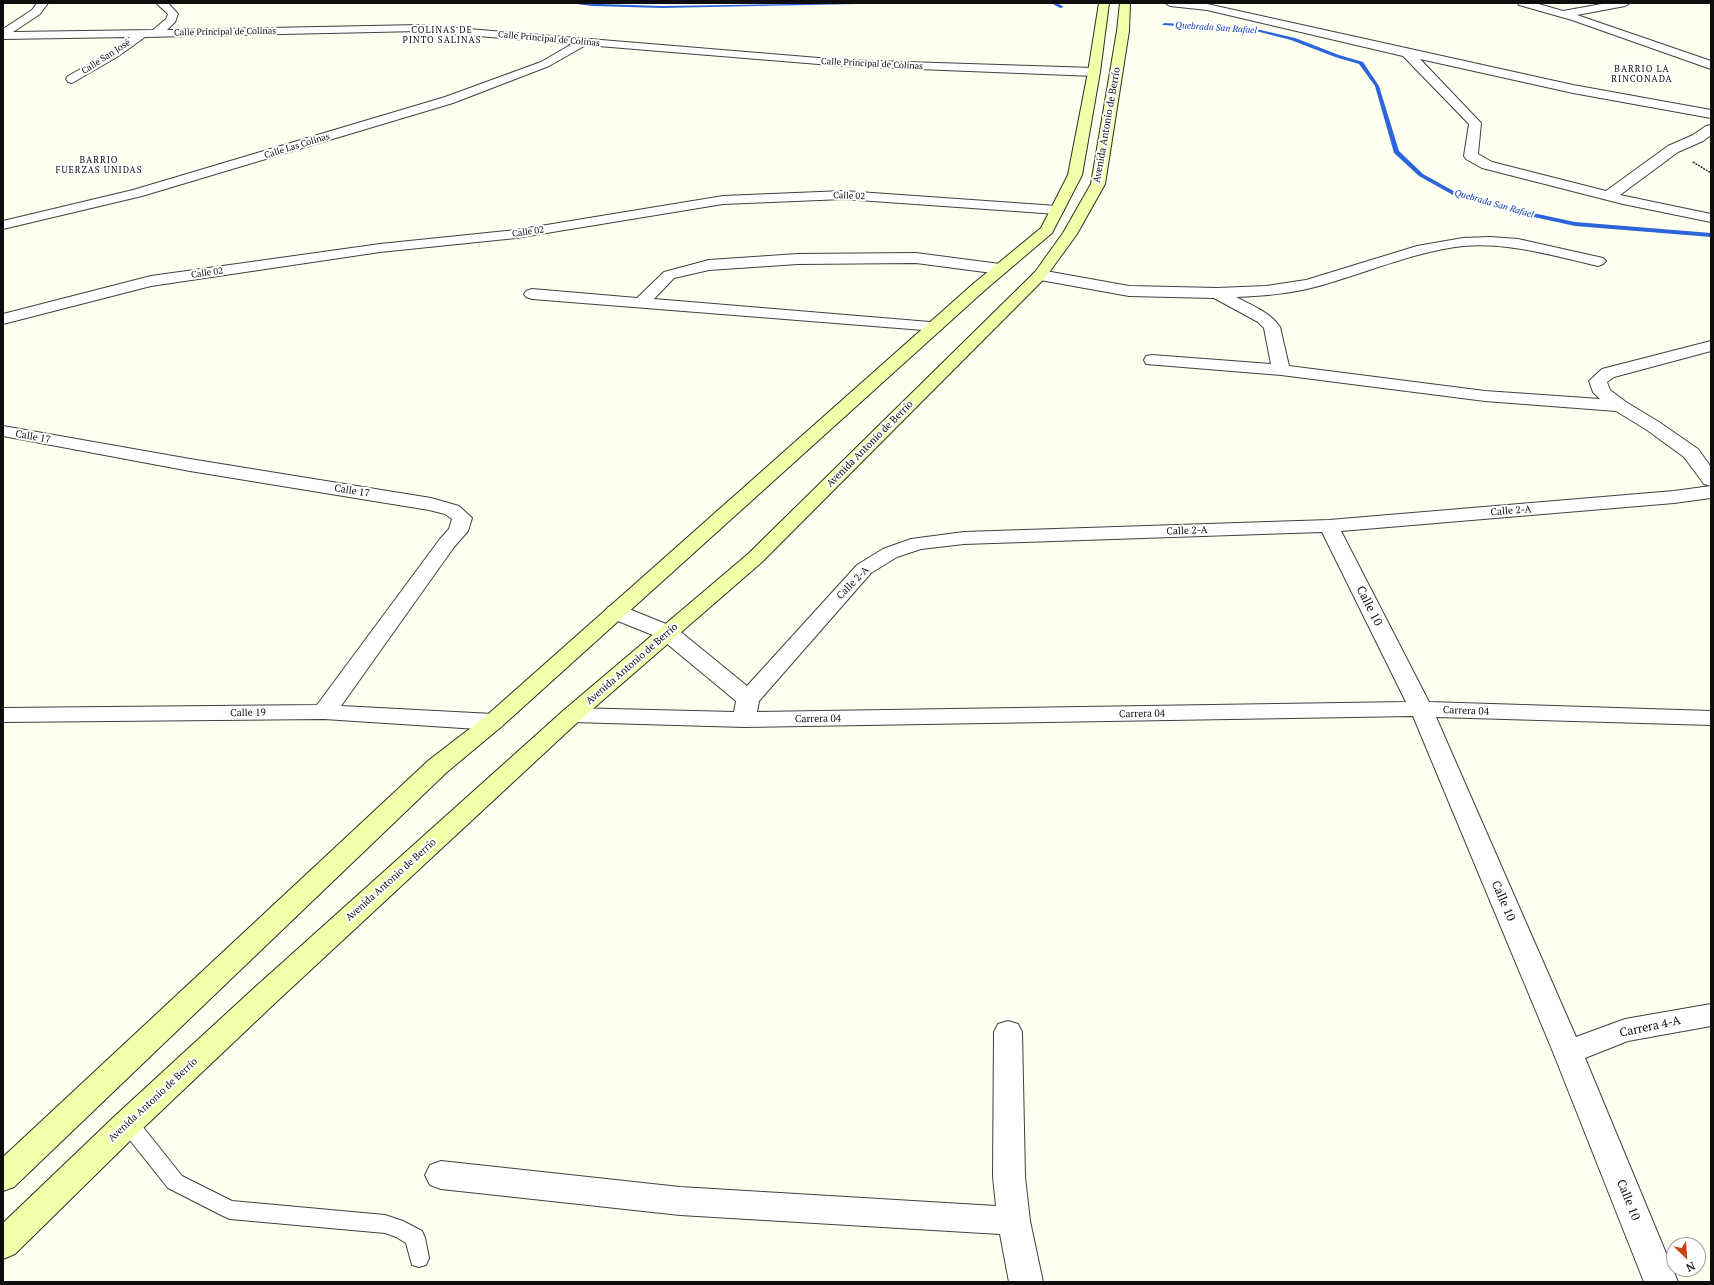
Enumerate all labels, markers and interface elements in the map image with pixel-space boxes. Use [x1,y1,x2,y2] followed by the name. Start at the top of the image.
[1175,20,1257,36] water label: Quebrada San Rafael
[403,25,481,46] district label: COLINAS DE PINTO SALINAS
[174,26,276,38] street label: Calle Principal de Colinas
[498,29,600,49] street label: Calle Principal de Colinas
[80,37,132,77] street label: Calle San José
[821,56,923,72] street label: Calle Principal de Colinas
[1611,64,1673,85] district label: BARRIO LA RINCONADA
[1091,66,1123,184] street label: Avenida Antonio de Berrío
[263,131,331,161] street label: Calle Las Colinas
[55,155,143,176] district label: BARRIO FUERZAS UNIDAS
[1453,188,1535,220] water label: Quebrada San Rafael
[833,190,865,202] street label: Calle 02
[511,224,545,240] street label: Calle 02
[190,265,224,281] street label: Calle 02
[824,398,916,490] street label: Avenida Antonio de Berrío
[14,428,52,446] street label: Calle 17
[333,482,371,500] street label: Calle 17
[1490,503,1532,519] street label: Calle 2-A
[1166,524,1208,538] street label: Calle 2-A
[834,564,872,602] street label: Calle 2-A
[1353,584,1385,628] street label: Calle 10
[584,621,680,707] street label: Avenida Antonio de Berrío
[1443,704,1489,718] street label: Carrera 04
[230,707,266,719] street label: Calle 19
[1119,708,1165,720] street label: Carrera 04
[795,713,841,725] street label: Carrera 04
[343,836,439,924] street label: Avenida Antonio de Berrío
[1488,879,1518,923] street label: Calle 10
[1618,1014,1682,1040] street label: Carrera 4-A
[106,1056,200,1144] street label: Avenida Antonio de Berrío
[1613,1177,1643,1223] street label: Calle 10
[1666,1237,1706,1277] north arrow
[1684,1259,1697,1275] text: N

